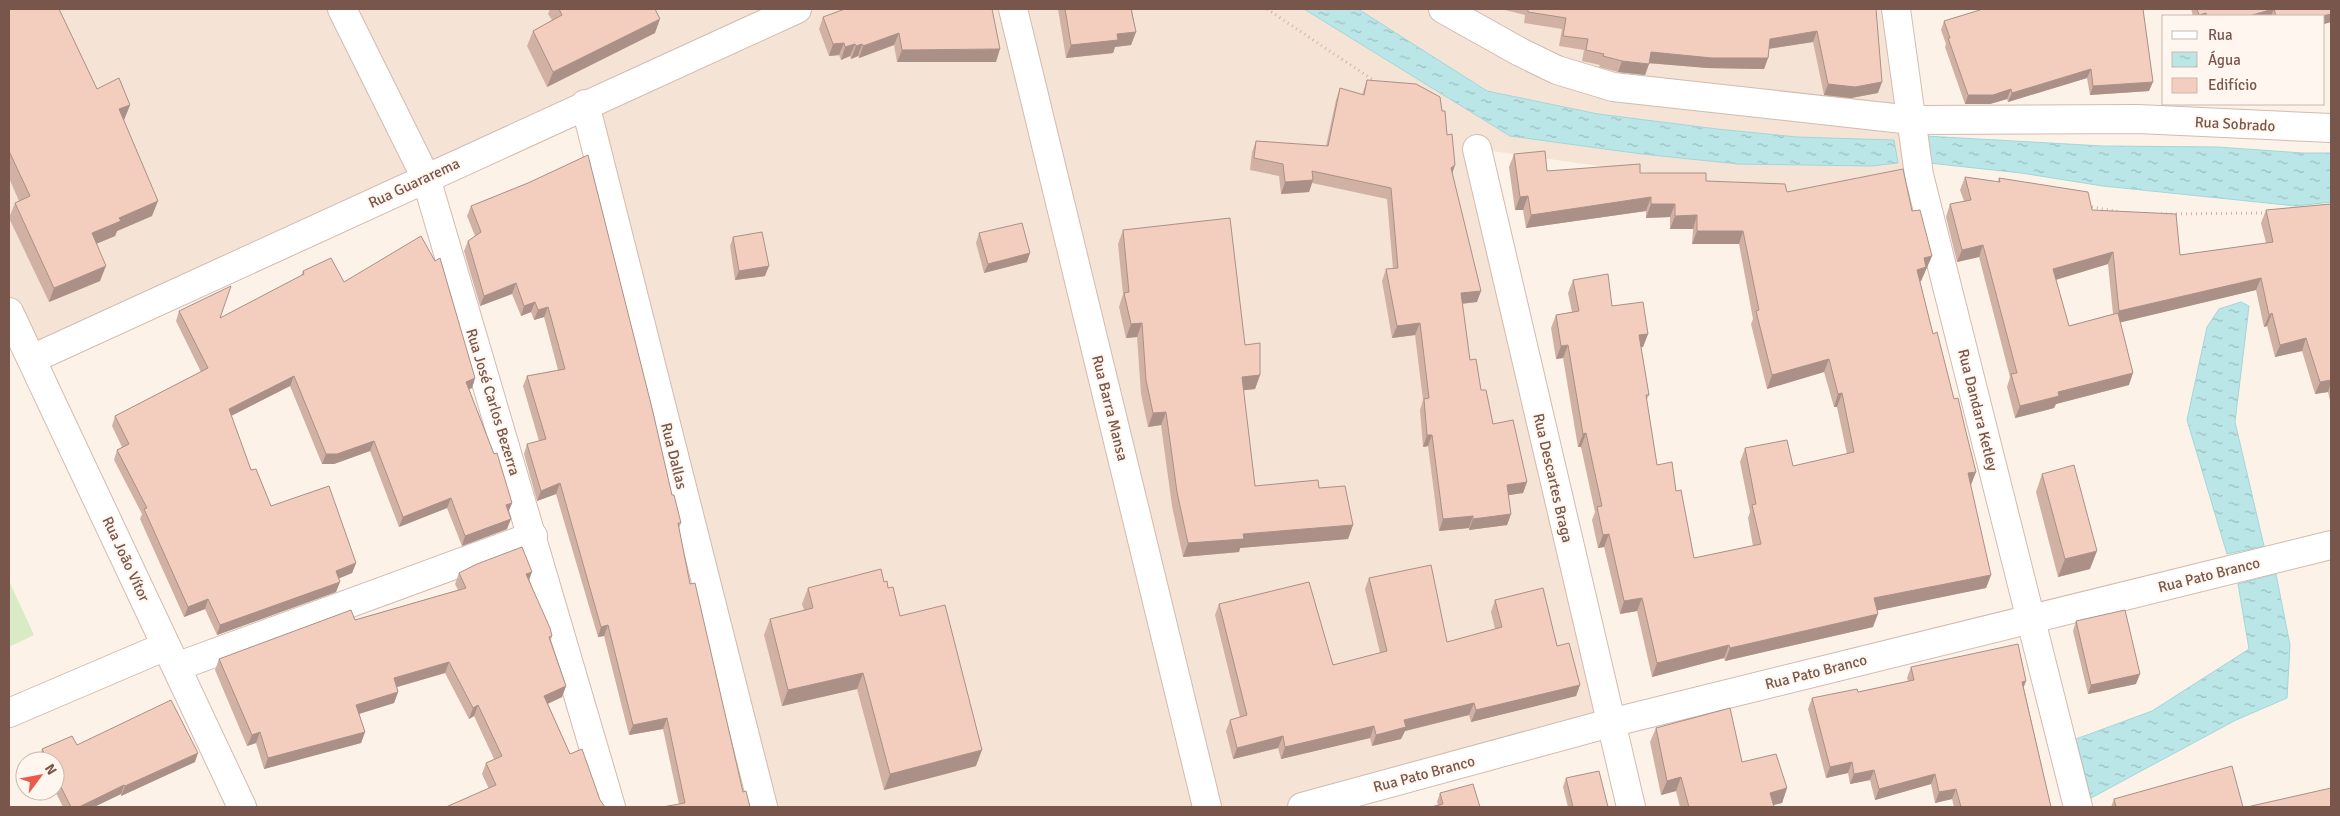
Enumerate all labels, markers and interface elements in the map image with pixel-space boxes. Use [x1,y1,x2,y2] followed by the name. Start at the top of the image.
[2162,15,2325,105] legend
[2208,26,2233,44] text: Rua
[2208,50,2241,69] text: Água
[2208,76,2257,94] text: Edifício
[2194,113,2276,135] street label: Rua Sobrado
[366,154,462,212] street label: Rua Guararema
[462,326,524,478] street label: Rua José Carlos Bezerra
[1954,347,2002,473] street label: Rua Dandara Ketley
[1088,353,1132,463] street label: Rua Barra Mansa
[1529,412,1577,544] street label: Rua Descartes Braga
[657,421,691,491] street label: Rua Dallas
[98,513,154,605] street label: Rua João Vítor
[2156,554,2262,596] street label: Rua Pato Branco
[1763,651,1869,693] street label: Rua Pato Branco
[15,751,65,801] north arrow
[1371,752,1477,796] street label: Rua Pato Branco
[41,761,60,778] text: N

